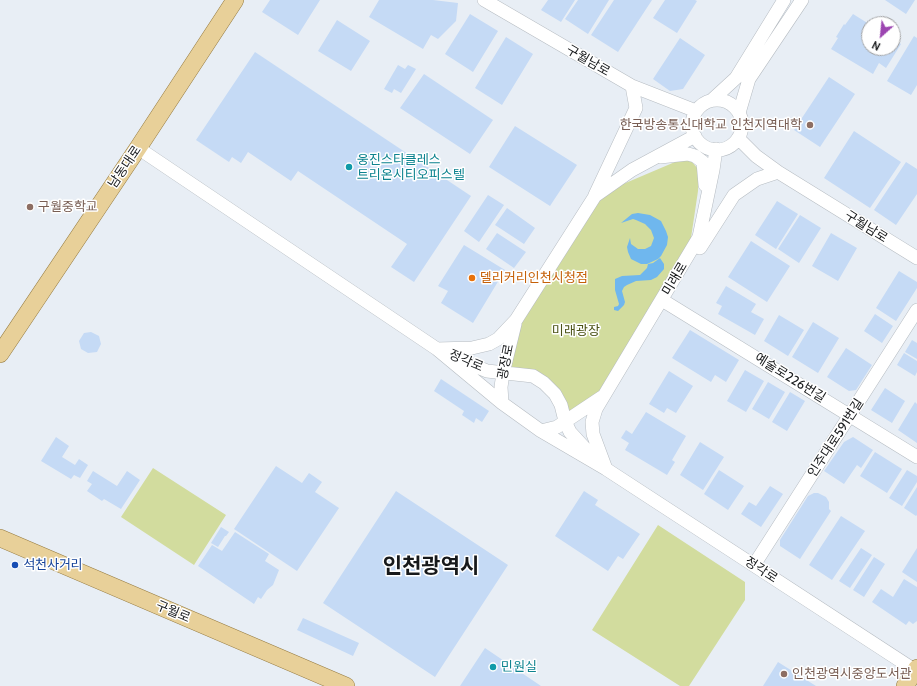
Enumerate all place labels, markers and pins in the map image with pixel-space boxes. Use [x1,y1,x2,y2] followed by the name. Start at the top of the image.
[620,117,802,133] place label: 한국방송통신대학교 인천지역대학
[805,120,815,130] marker: 한국방송통신대학교 인천지역대학
[357,152,465,183] place label: 웅진스타클레스 트리온시티오피스텔
[344,162,354,172] marker: 웅진스타클레스 트리온시티오피스텔
[38,199,98,215] place label: 구월중학교
[25,202,35,212] marker: 구월중학교
[480,270,588,286] place label: 델리커리인천시청점
[467,273,477,283] marker: 델리커리인천시청점
[23,557,83,573] place label: 석천사거리
[10,560,20,570] marker: 석천사거리
[501,659,537,675] place label: 민원실
[488,662,498,672] marker: 민원실
[792,666,912,682] place label: 인천광역시중앙도서관
[779,669,789,679] marker: 인천광역시중앙도서관

